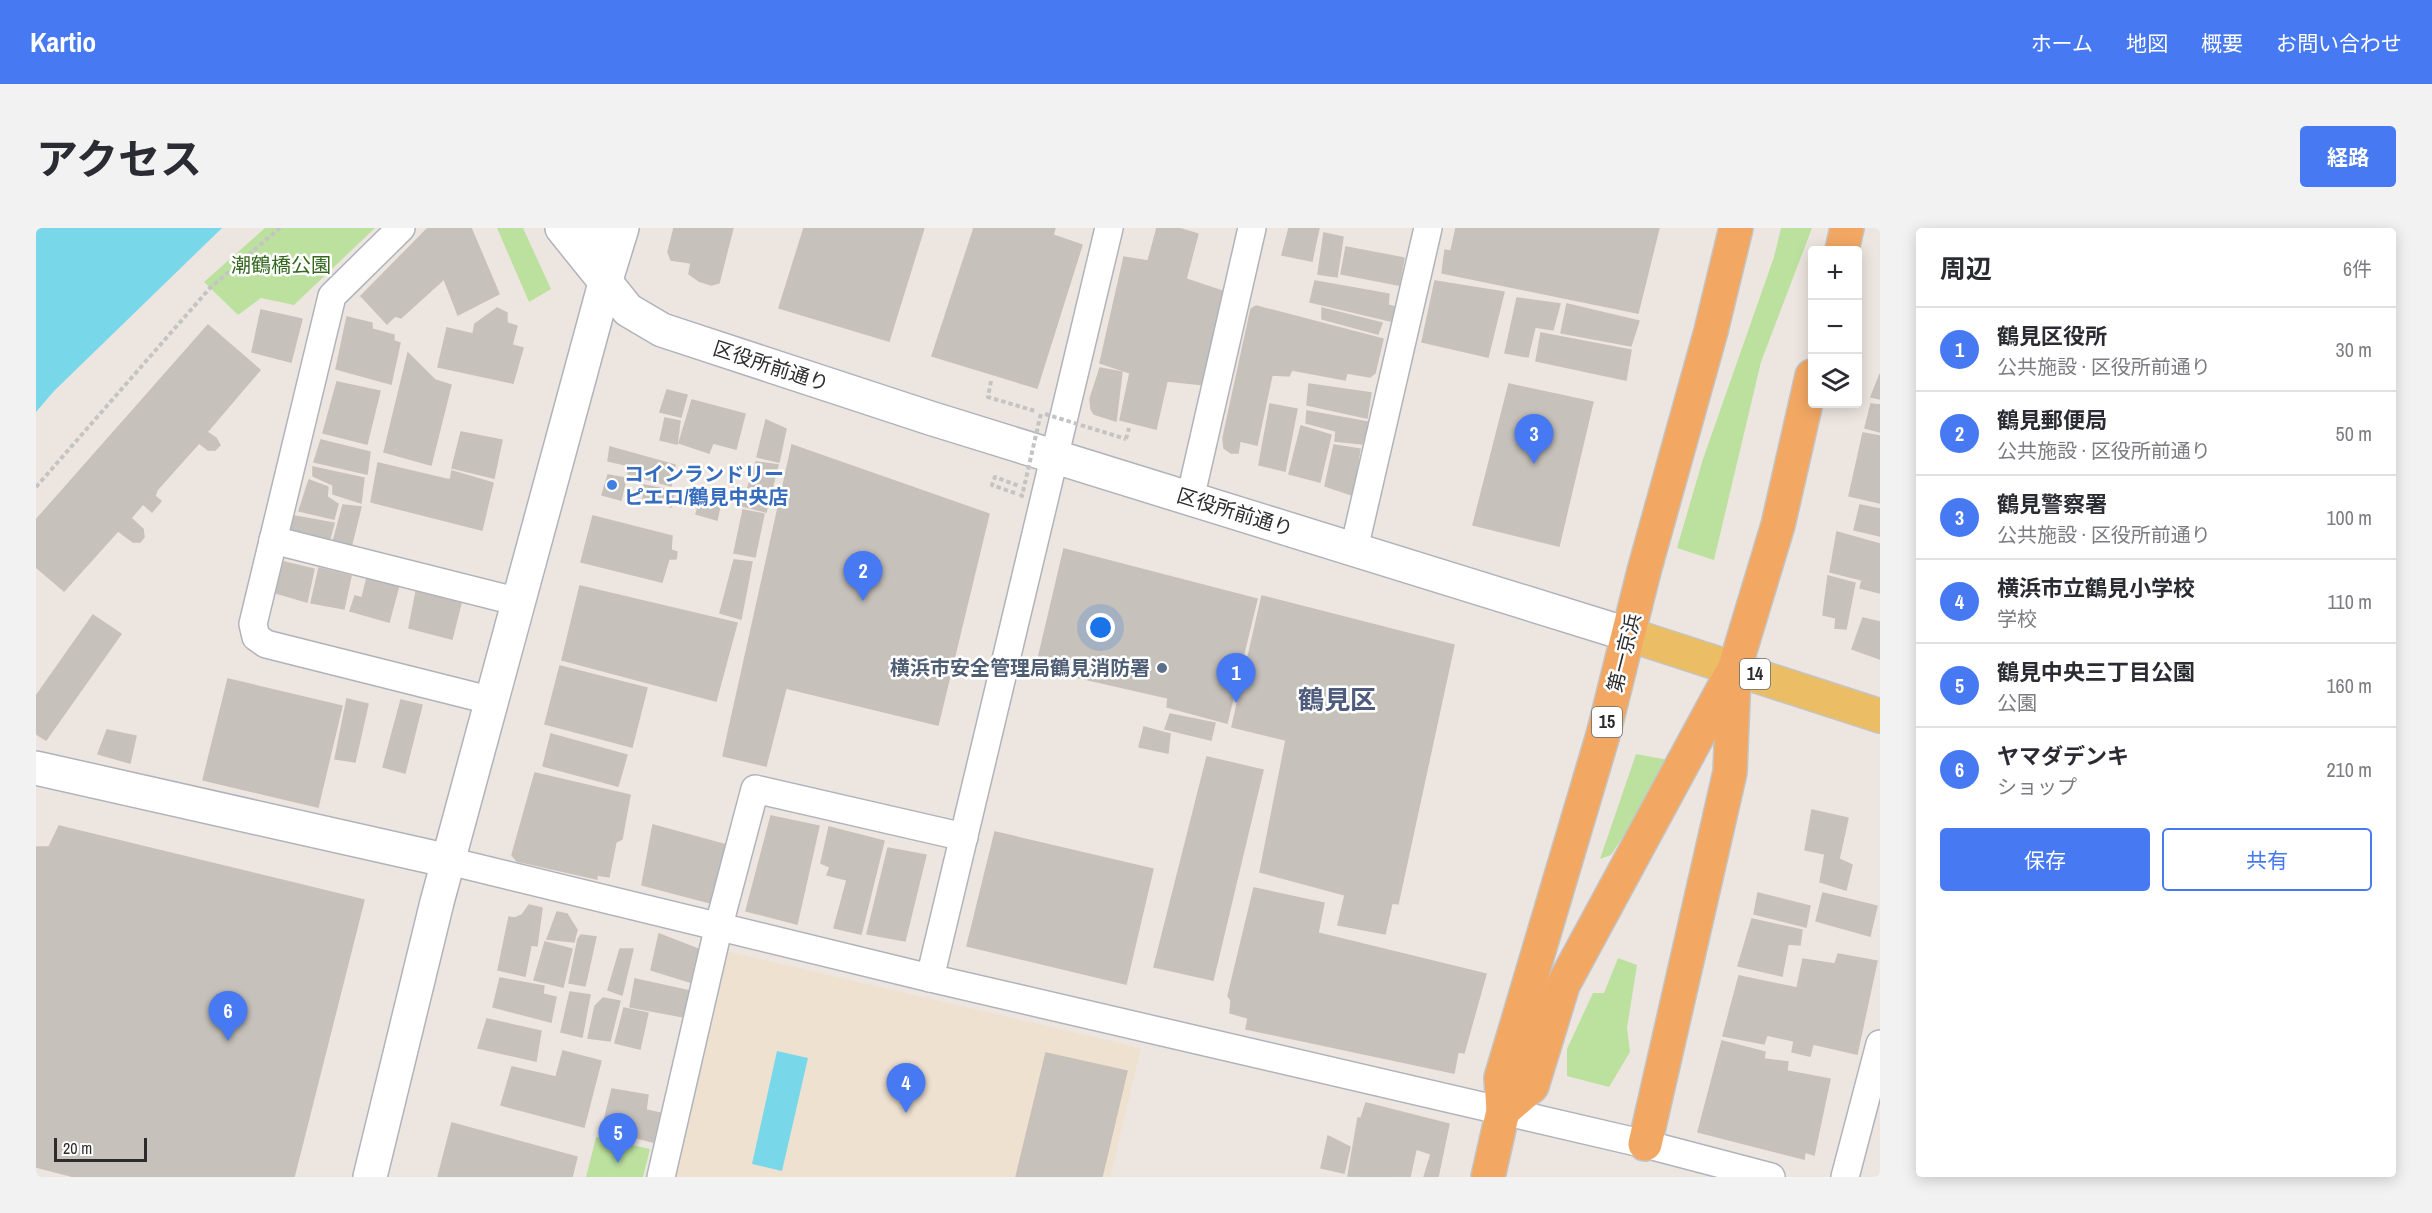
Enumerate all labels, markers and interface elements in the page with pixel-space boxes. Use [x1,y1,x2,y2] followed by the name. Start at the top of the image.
[30,23,96,61] text: Kartio
[2031,29,2093,58] text: ホーム
[2126,29,2168,58] text: 地図
[2201,29,2243,58] text: 概要
[2276,29,2402,58] text: お問い合わせ
[2300,126,2396,187] button: 経路
[36,131,202,187] text: アクセス
[1808,246,1862,408] map controls
[1808,246,1862,300] button: +
[231,251,331,278] park label: 潮鶴橋公園
[1940,251,1992,286] text: 周辺
[2343,255,2372,282] text: 6件
[1808,300,1862,354] button: −
[1997,321,2107,351] text: 鶴見区役所
[710,334,832,397] street label: 区役所前通り
[1955,336,1964,363] text: 1
[2336,336,2372,363] text: 30 m
[1997,353,2211,380] text: 公共施設 · 区役所前通り
[1808,354,1862,408] button: layers
[1997,405,2107,435] text: 鶴見郵便局
[1514,414,1554,464] pin: 3
[1955,420,1964,447] text: 2
[2336,420,2372,447] text: 50 m
[1997,437,2211,464] text: 公共施設 · 区役所前通り
[624,460,789,510] place label: コインランドリー ピエロ/鶴見中央店
[605,478,619,492] marker: コインランドリー ピエロ/鶴見中央店
[1174,481,1296,542] street label: 区役所前通り
[1997,489,2107,519] text: 鶴見警察署
[1955,504,1964,531] text: 3
[2326,504,2372,531] text: 100 m
[1997,521,2211,548] text: 公共施設 · 区役所前通り
[844,552,882,601] pin: 2
[1997,573,2195,603] text: 横浜市立鶴見小学校
[1955,588,1964,615] text: 4
[2328,588,2372,615] text: 110 m
[1997,605,2037,632] text: 学校
[1601,611,1646,695] street label: 第一京浜
[1086,613,1115,642] your location
[890,654,1150,681] place label: 横浜市安全管理局鶴見消防署
[1216,654,1256,703] pin: 1
[1997,657,2195,687] text: 鶴見中央三丁目公園
[1740,659,1770,689] road number: 14
[1155,661,1169,675] marker: 横浜市安全管理局鶴見消防署
[1955,672,1964,699] text: 5
[2326,672,2372,699] text: 160 m
[1298,682,1376,717] district label: 鶴見区
[1997,689,2037,716] text: 公園
[1592,707,1622,737] road number: 15
[1997,741,2129,771] text: ヤマダデンキ
[1955,756,1964,783] text: 6
[2326,756,2372,783] text: 210 m
[1997,773,2077,800] text: ショップ
[1940,828,2150,891] button: 保存
[2162,828,2372,891] button: 共有
[208,992,248,1041] pin: 6
[886,1064,926,1113] pin: 4
[598,1114,638,1163] pin: 5
[54,1135,147,1162] scale bar
[63,1137,92,1159] text: 20 m

